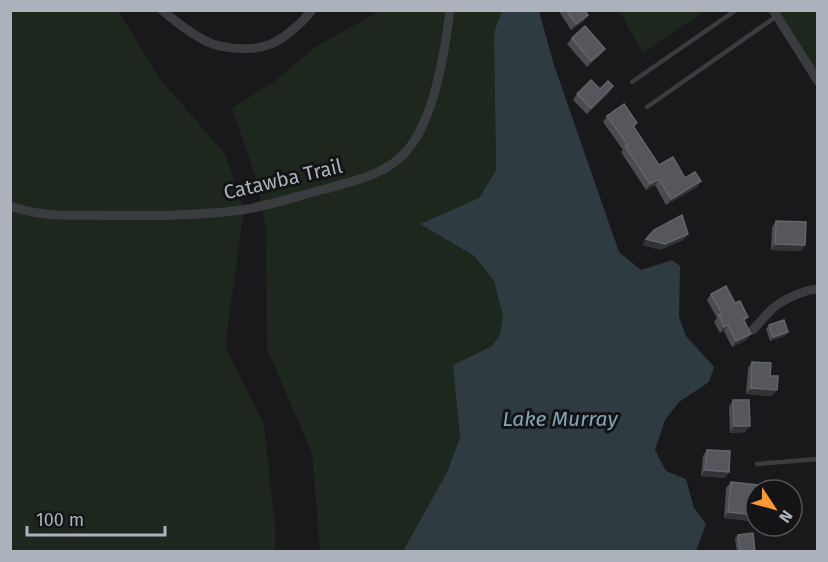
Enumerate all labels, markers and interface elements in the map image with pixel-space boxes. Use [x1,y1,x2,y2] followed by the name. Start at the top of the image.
[221,154,345,204] street label: Catawba Trail
[502,406,618,432] water label: Lake Murray
[744,478,804,538] north arrow
[27,499,165,537] scale bar
[775,507,797,526] text: N
[36,509,84,531] text: 100 m

